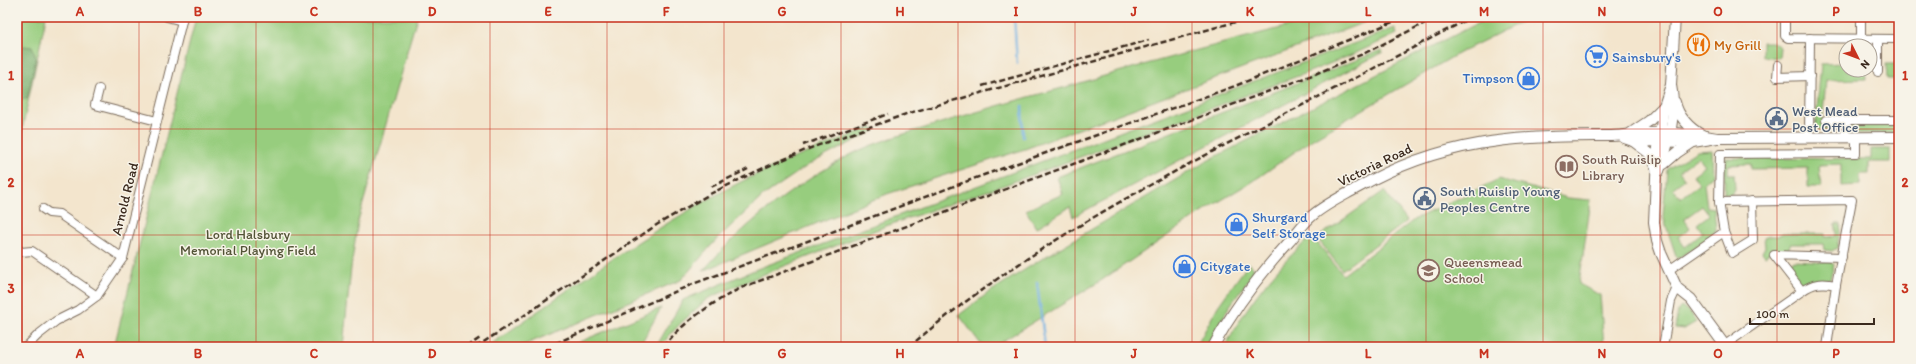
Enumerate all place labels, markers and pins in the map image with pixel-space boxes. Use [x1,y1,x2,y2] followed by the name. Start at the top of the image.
[1685,32,1711,58] restaurant icon: My Grill
[1714,37,1761,54] place label: My Grill
[1584,44,1610,70] supermarket icon: Sainsbury's
[1612,49,1681,66] place label: Sainsbury's
[1516,65,1542,91] shop icon: Timpson
[1463,70,1514,87] place label: Timpson
[1792,103,1859,136] place label: West Mead Post Office
[1763,106,1789,132] public building icon: West Mead Post Office
[1582,151,1661,184] place label: South Ruislip Library
[1553,154,1579,180] library icon: South Ruislip Library
[1440,183,1561,216] place label: South Ruislip Young Peoples Centre
[1411,186,1437,212] public building icon: South Ruislip Young Peoples Centre
[1252,209,1326,242] place label: Shurgard Self Storage
[1224,212,1250,238] shop icon: Shurgard Self Storage
[1172,253,1198,279] shop icon: Citygate
[1444,254,1523,287] place label: Queensmead School
[1416,257,1442,283] school or university icon: Queensmead School
[1200,258,1251,275] place label: Citygate

